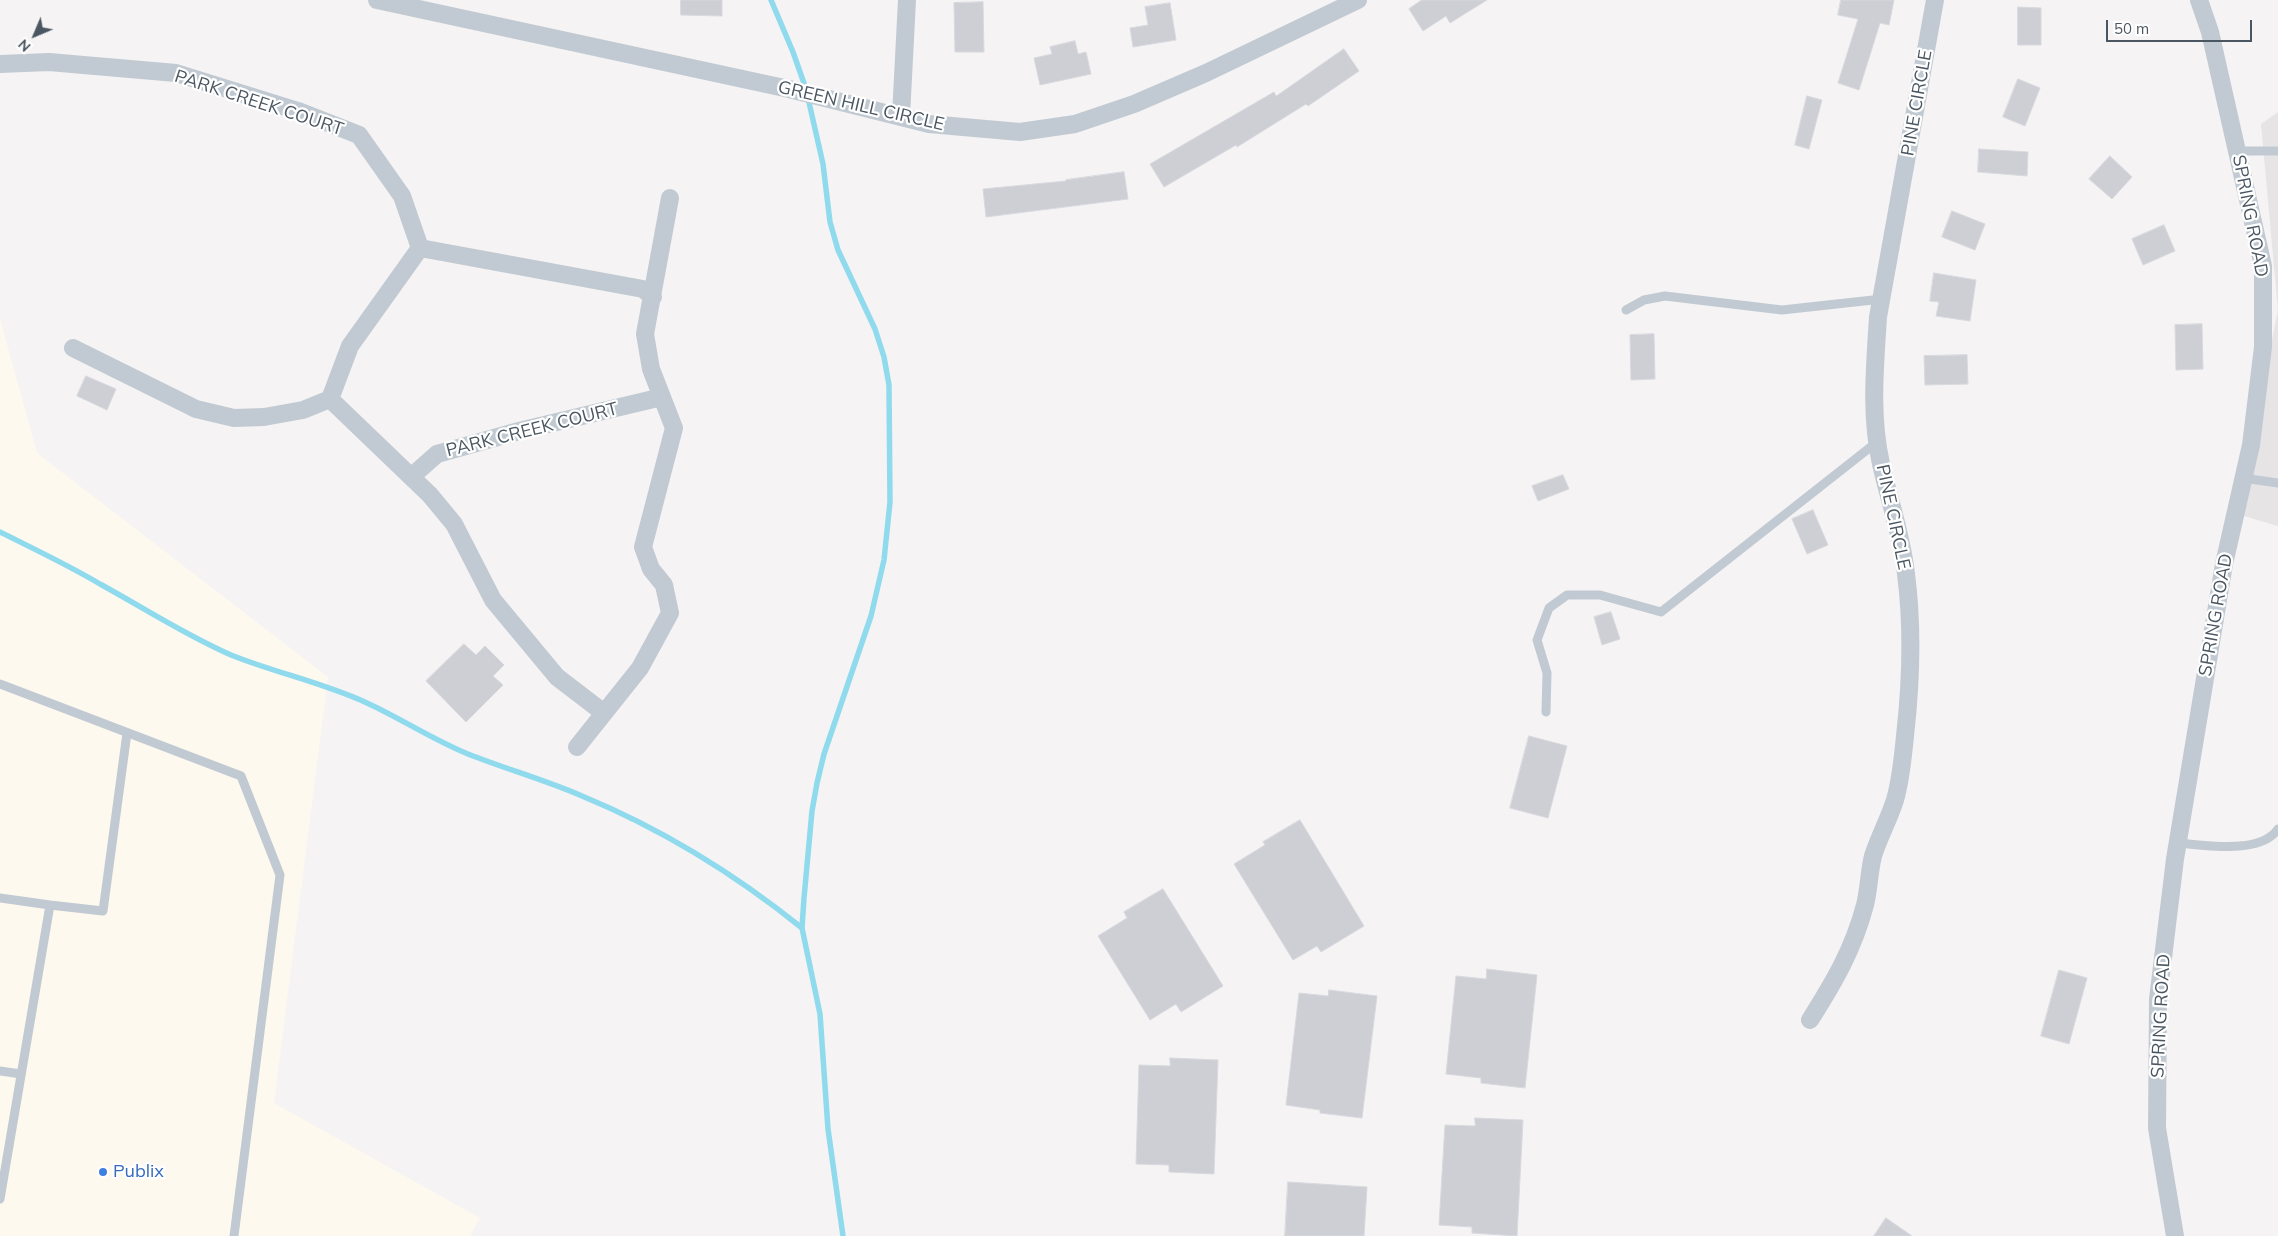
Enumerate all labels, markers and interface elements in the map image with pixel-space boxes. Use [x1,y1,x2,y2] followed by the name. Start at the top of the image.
[10,10,60,60] north arrow
[2108,10,2254,42] scale bar
[2114,19,2149,38] text: 50 m
[14,36,35,56] text: N
[1897,48,1937,158] street label: PINE CIRCLE
[172,66,346,140] street label: PARK CREEK COURT
[776,76,946,136] street label: GREEN HILL CIRCLE
[2228,153,2272,279] street label: SPRING ROAD
[444,398,620,462] street label: PARK CREEK COURT
[1871,462,1915,572] street label: PINE CIRCLE
[2195,552,2237,678] street label: SPRING ROAD
[2147,953,2175,1079] street label: SPRING ROAD
[113,1161,164,1183] place label: Publix
[97,1166,109,1178] marker: Publix

